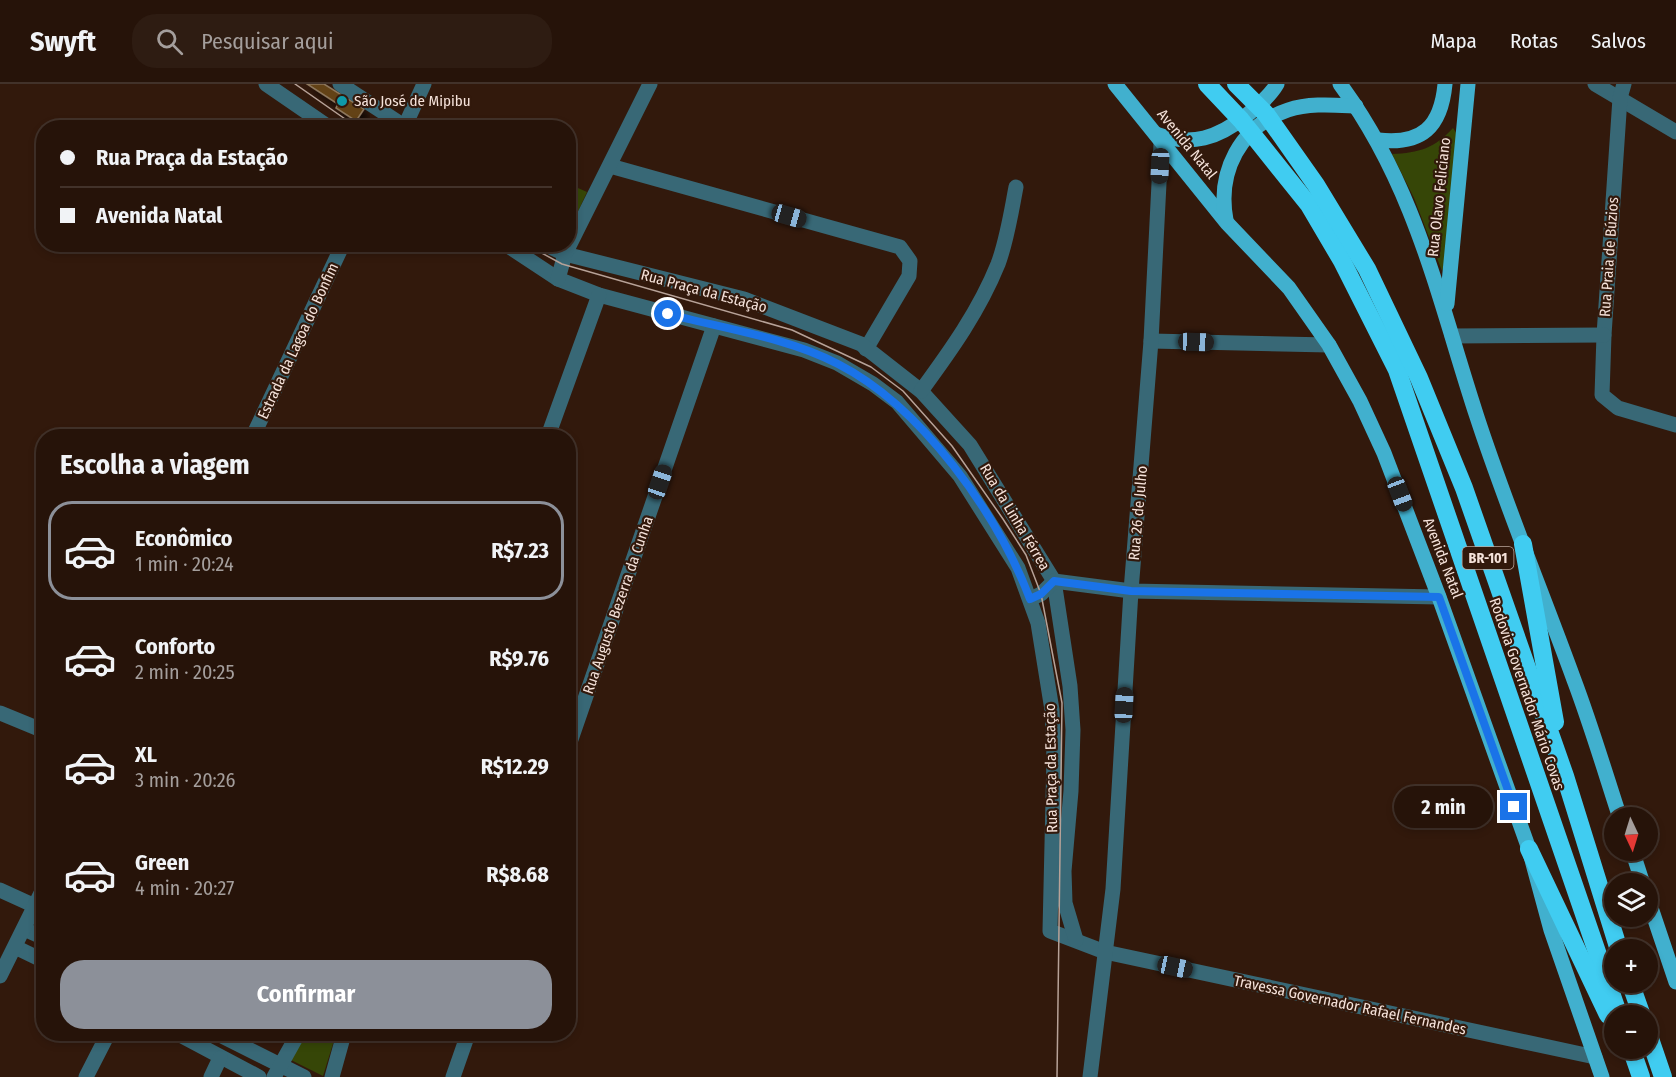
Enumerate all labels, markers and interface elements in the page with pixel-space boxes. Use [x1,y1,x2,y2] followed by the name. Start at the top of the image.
[132,14,552,68] search box
[30,25,96,58] text: Swyft
[153,25,186,58] icon: search
[201,28,334,55] text: Pesquisar aqui
[1430,28,1477,54] text: Mapa
[1510,28,1558,54] text: Rotas
[1591,28,1646,54] text: Salvos
[354,92,471,110] place label: São José de Mipibu
[335,94,349,108] marker: São José de Mipibu
[1153,105,1221,183] street label: Avenida Natal
[1424,136,1454,258] street label: Rua Olavo Feliciano
[96,144,288,171] text: Rua Praça da Estação
[1150,148,1170,184] car
[1596,196,1622,318] street label: Rua Praia de Búzios
[96,202,222,229] text: Avenida Natal
[769,202,809,230] car
[254,260,342,422] street label: Estrada da Lagoa do Bonfim
[639,266,769,316] street label: Rua Praça da Estação
[654,300,681,327] route start
[1178,332,1214,352] car
[60,449,250,481] text: Escolha a viagem
[976,460,1054,574] street label: Rua da Linha Férrea
[646,462,674,502] car
[1125,465,1151,561] street label: Rua 26 de Julho
[1385,474,1415,514] car
[579,514,657,696] street label: Rua Augusto Bezerra da Cunha
[1419,515,1467,601] street label: Avenida Natal
[63,524,117,578] icon: car
[135,525,233,552] text: Econômico
[491,537,549,564] text: R$7.23
[1462,547,1514,569] road number: BR-101
[135,552,234,576] text: 1 min · 20:24
[1486,595,1568,793] street label: Rodovia Governador Mário Covas
[63,632,117,686] icon: car
[135,633,215,660] text: Conforto
[489,645,549,672] text: R$9.76
[135,660,235,684] text: 2 min · 20:25
[1114,687,1134,723] car
[1041,703,1061,833] street label: Rua Praça da Estação
[63,740,117,794] icon: car
[135,741,157,768] text: XL
[481,753,549,780] text: R$12.29
[135,768,236,792] text: 3 min · 20:26
[1394,786,1493,828] callout: 2 min
[1500,793,1527,820] route end
[1421,795,1466,819] text: 2 min
[1604,807,1658,861] north arrow
[1604,807,1658,1059] map controls
[63,848,117,902] icon: car
[135,849,189,876] text: Green
[486,861,549,888] text: R$8.68
[1604,873,1658,927] button: layers
[135,876,234,900] text: 4 min · 20:27
[1604,939,1658,993] button: +
[1156,954,1194,980] car
[60,960,552,1029] button: Confirmar
[1232,972,1468,1038] street label: Travessa Governador Rafael Fernandes
[1604,1005,1658,1059] button: −

